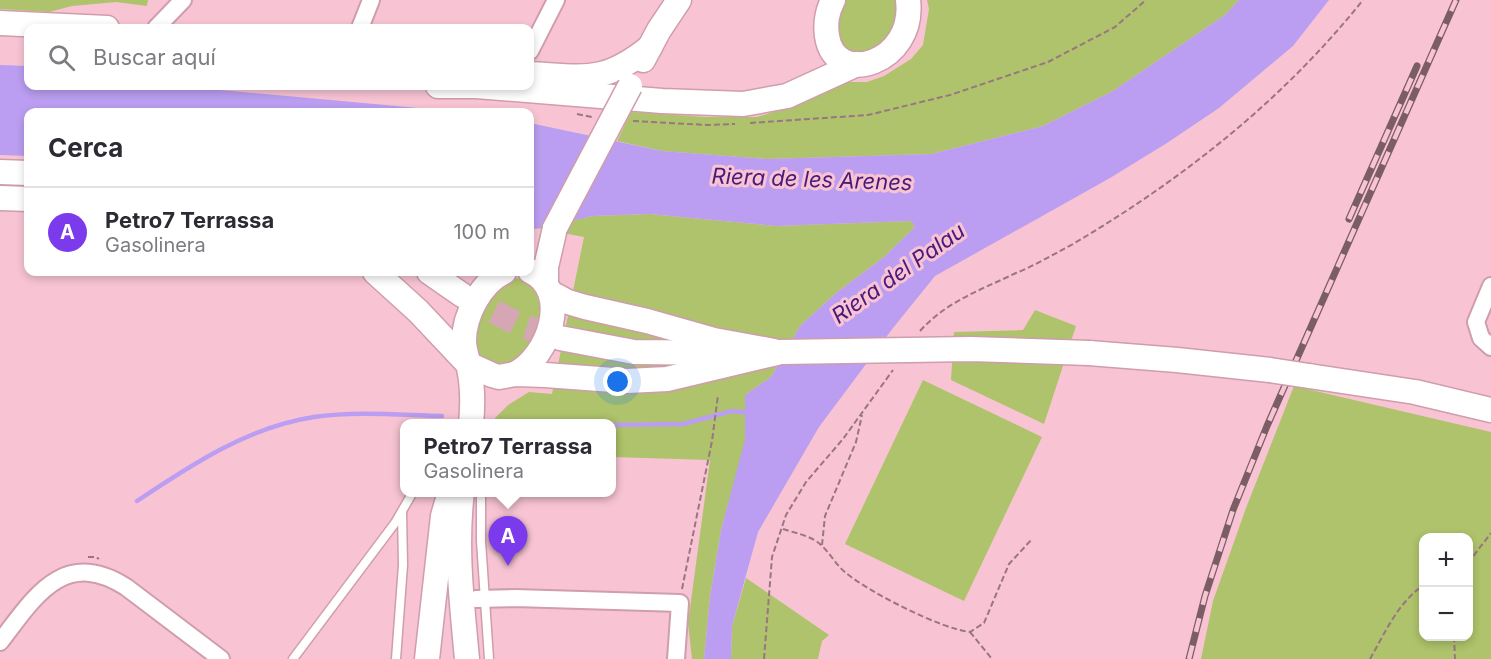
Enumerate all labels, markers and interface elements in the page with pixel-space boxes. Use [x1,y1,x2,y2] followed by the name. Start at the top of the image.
[24,24,534,90] search box
[45,41,78,74] icon: search
[93,44,216,70] text: Buscar aquí
[48,132,123,163] text: Cerca
[711,163,913,195] water label: Riera de les Arenes
[105,207,274,233] text: Petro7 Terrassa
[826,217,970,329] water label: Riera del Palau
[60,220,75,244] text: A
[453,220,510,244] text: 100 m
[105,233,206,257] text: Gasolinera
[603,367,632,396] your location
[400,419,616,497] popup
[423,433,593,459] text: Petro7 Terrassa
[423,459,524,483] text: Gasolinera
[488,516,528,566] pin: A
[1419,533,1473,641] map controls
[1419,533,1473,587] button: +
[1419,587,1473,641] button: −

